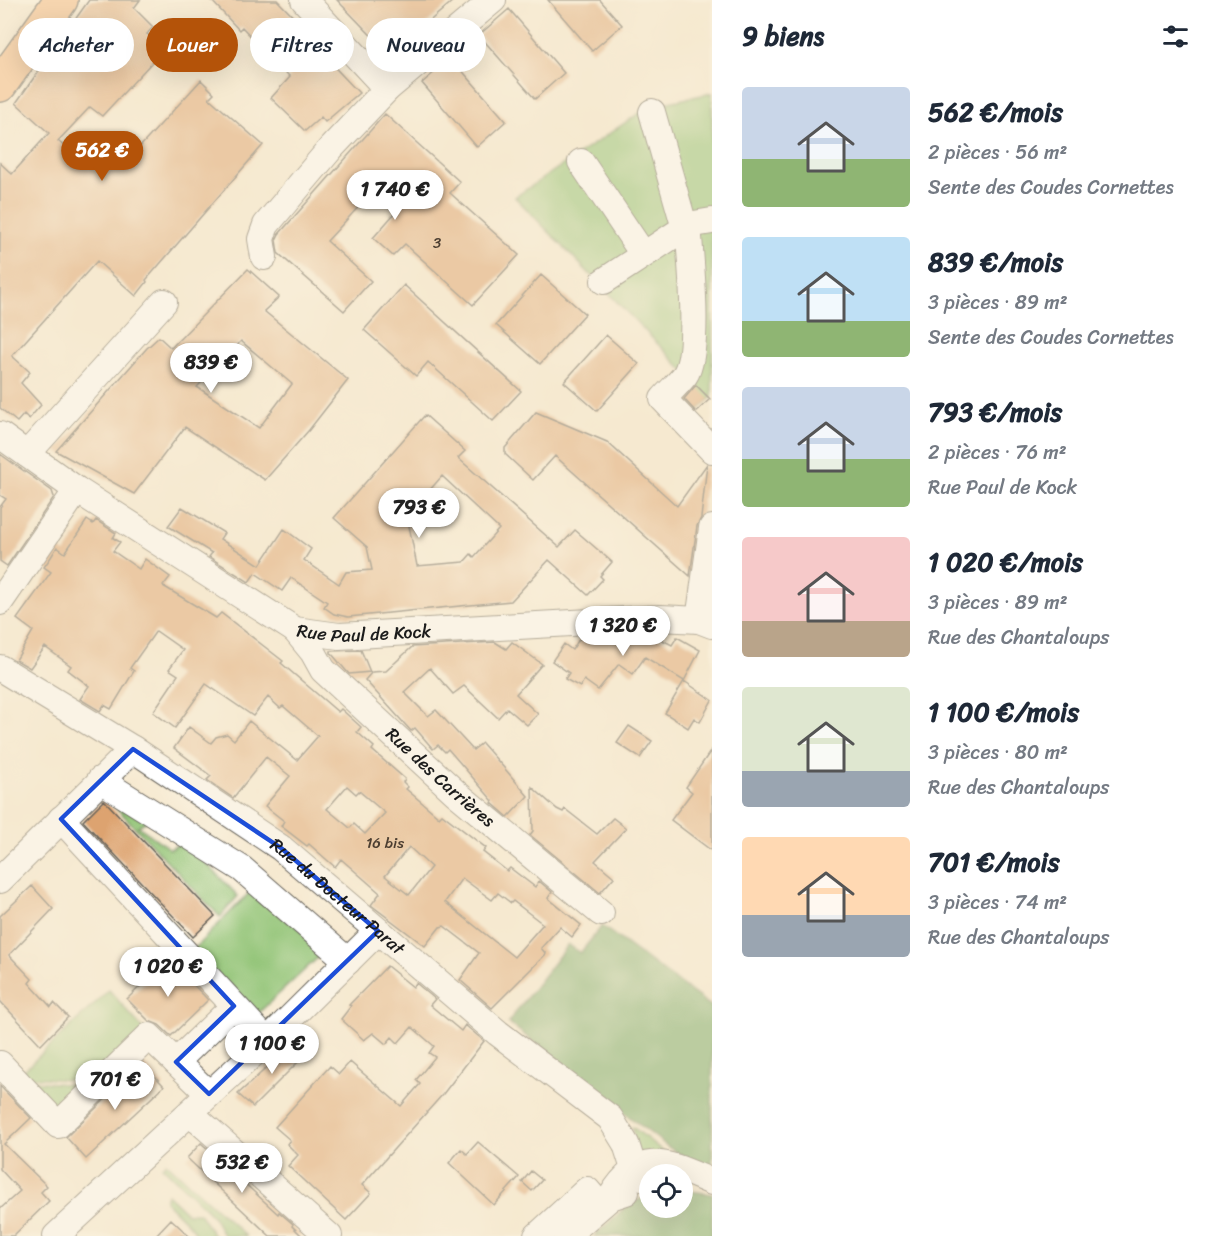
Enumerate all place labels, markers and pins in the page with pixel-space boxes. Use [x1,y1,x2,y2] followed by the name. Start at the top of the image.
[60,131,144,182] pin: 562 €
[340,170,450,221] pin: 1 740 €
[169,343,253,394] pin: 839 €
[377,488,461,539] pin: 793 €
[568,606,678,657] pin: 1 320 €
[113,947,223,998] pin: 1 020 €
[217,1024,327,1075] pin: 1 100 €
[73,1060,157,1111] pin: 701 €
[200,1143,284,1194] pin: 532 €

